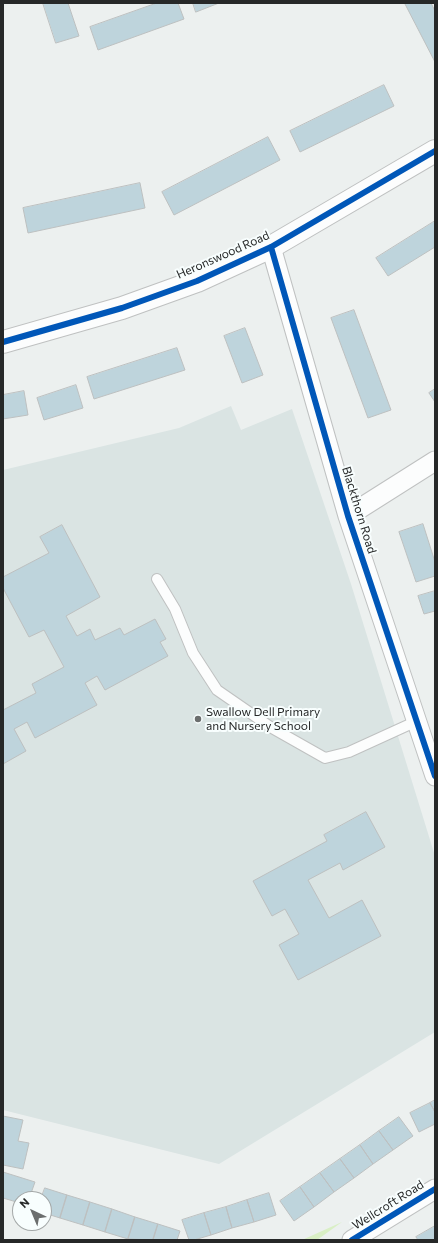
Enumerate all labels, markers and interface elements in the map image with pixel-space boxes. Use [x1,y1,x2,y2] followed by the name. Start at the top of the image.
[174,228,272,282] street label: Heronswood Road
[339,465,379,555] street label: Blackthorn Road
[206,705,320,733] place label: Swallow Dell Primary and Nursery School
[193,714,203,724] marker: Swallow Dell Primary and Nursery School
[350,1177,426,1233] street label: Wellcroft Road
[12,1191,52,1231] north arrow
[17,1195,31,1210] text: N

